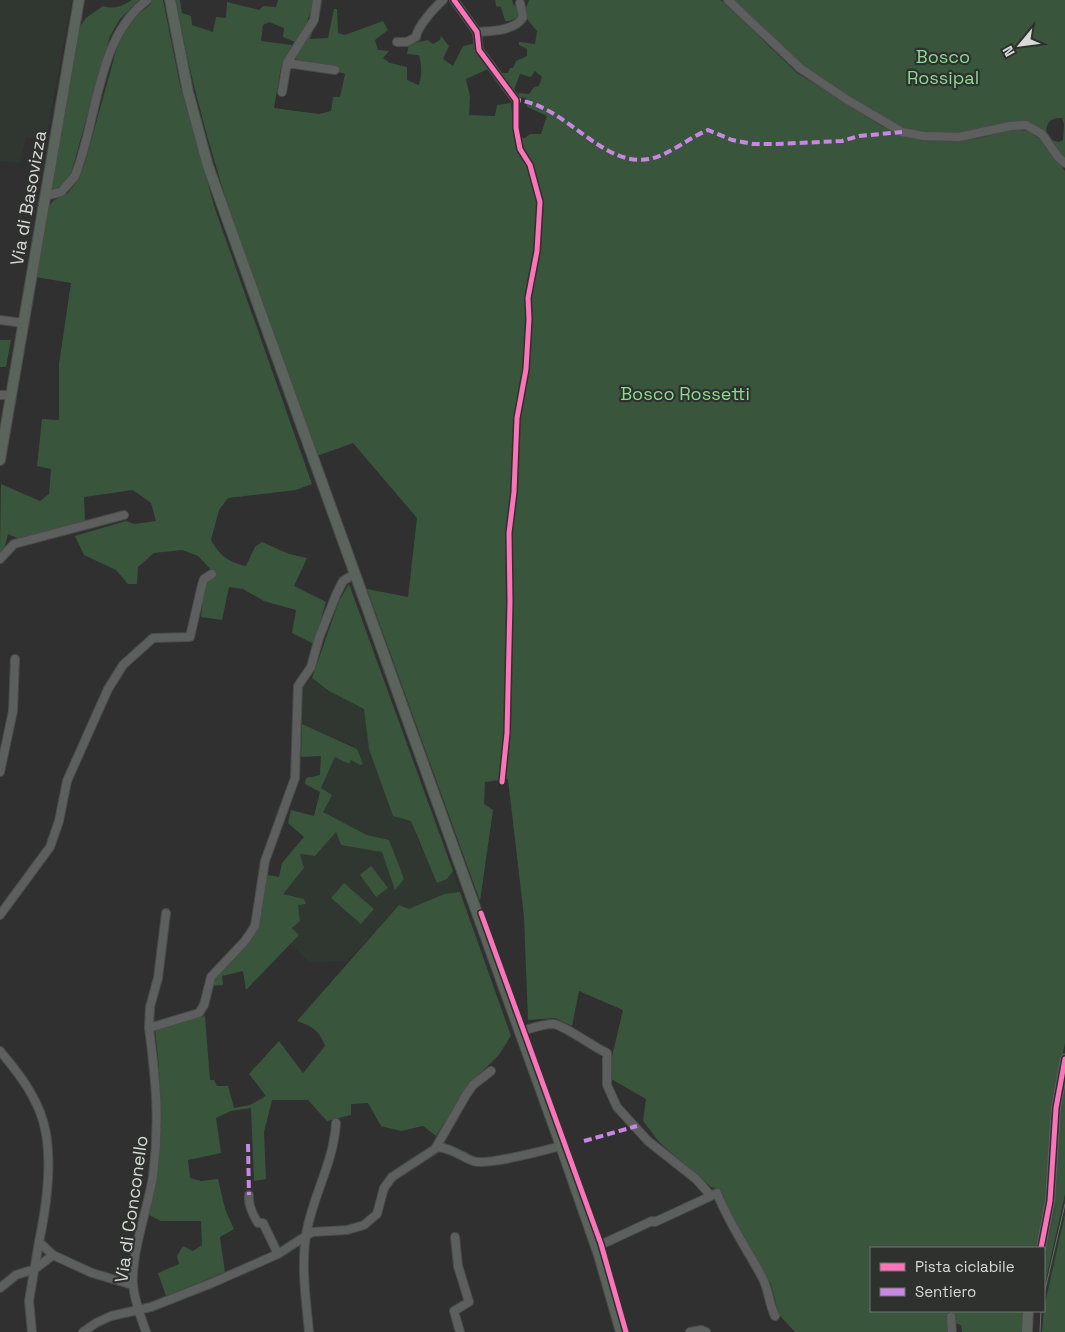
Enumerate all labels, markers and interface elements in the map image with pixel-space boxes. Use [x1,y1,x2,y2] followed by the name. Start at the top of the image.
[995,20,1045,70] north arrow
[998,43,1019,60] text: N
[907,45,979,89] park label: Bosco Rossipal
[5,129,51,267] street label: Via di Basovizza
[620,382,750,405] park label: Bosco Rossetti
[109,1134,153,1284] street label: Via di Conconello
[870,1247,1045,1312] legend
[915,1257,1015,1276] text: Pista ciclabile
[915,1282,976,1301] text: Sentiero

